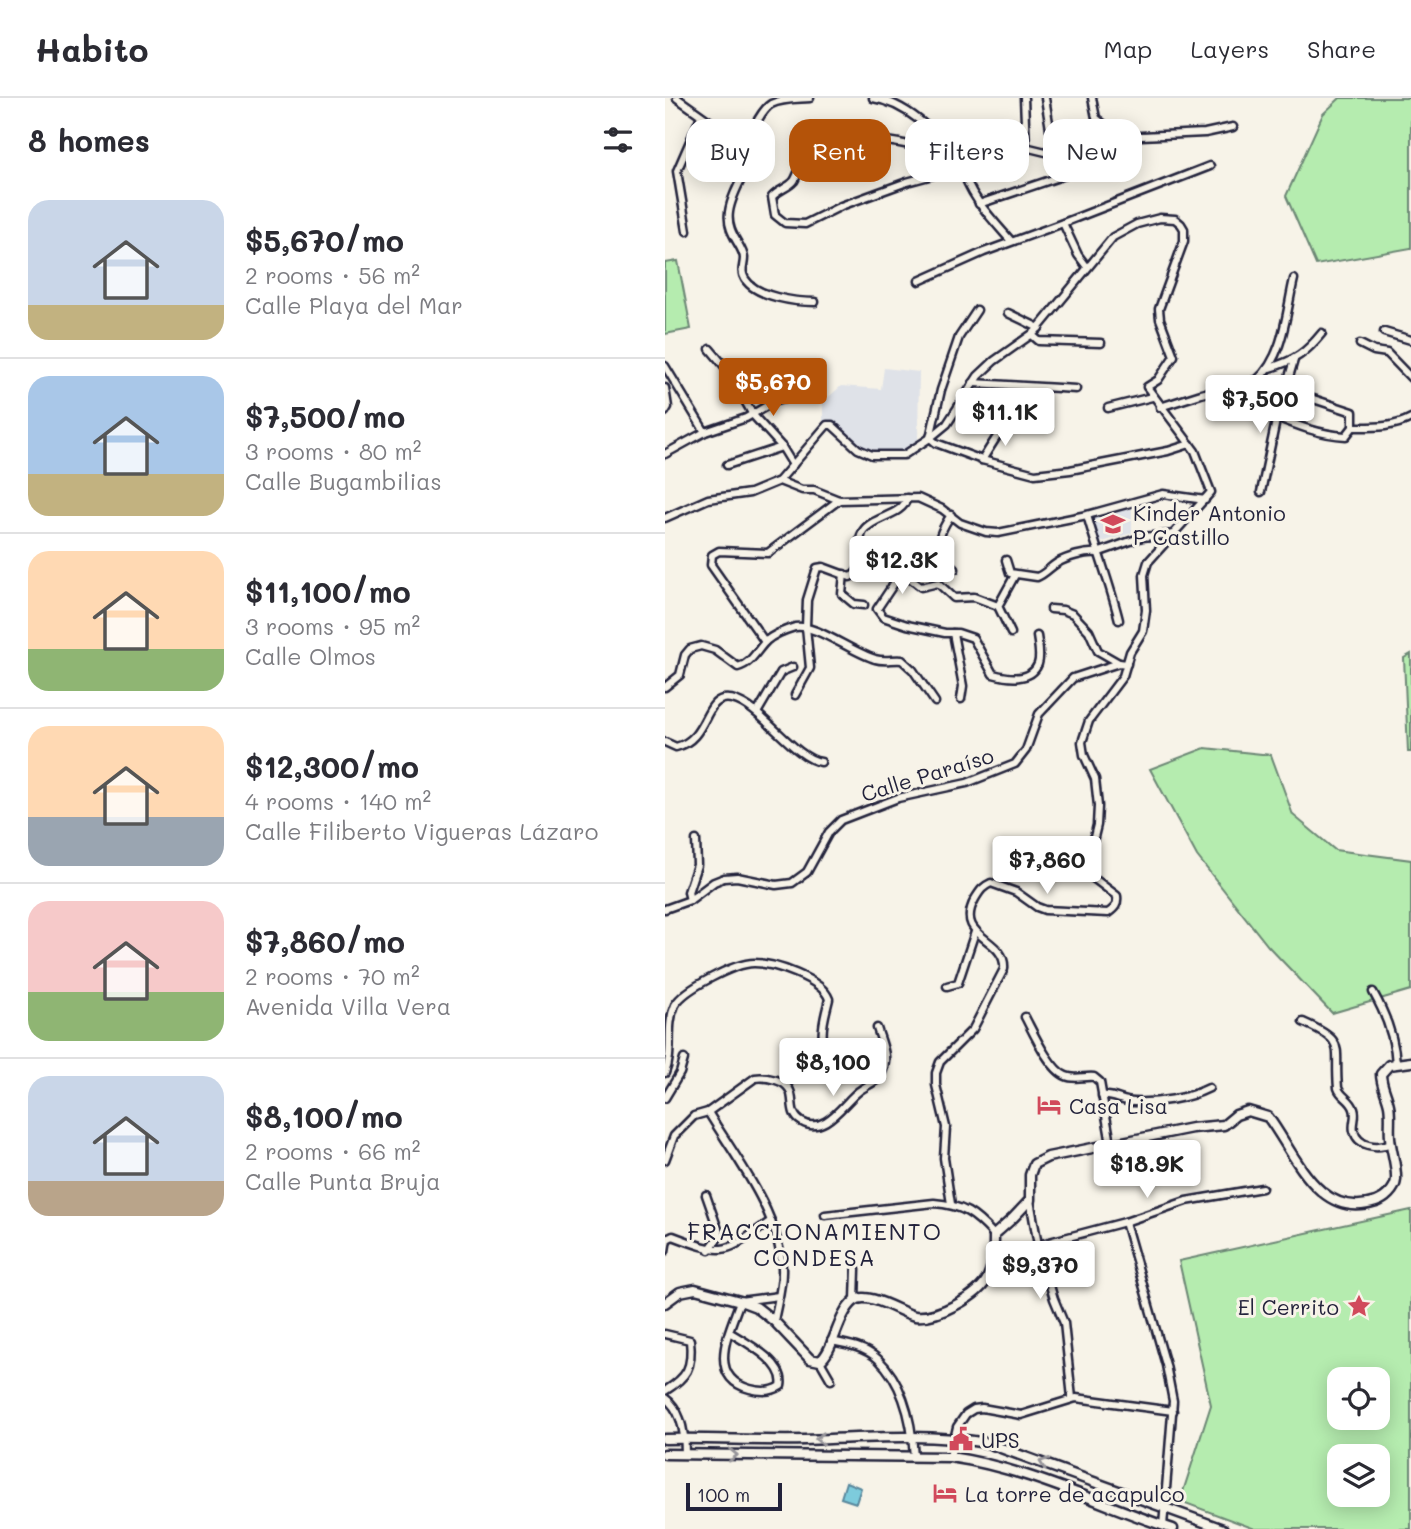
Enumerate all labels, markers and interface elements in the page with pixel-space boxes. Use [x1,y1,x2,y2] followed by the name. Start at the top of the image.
[35,27,149,70] text: Habito
[1104,33,1152,64] text: Map
[1190,33,1269,64] text: Layers
[1307,33,1376,64] text: Share
[686,119,775,182] chip: Buy
[789,119,891,182] chip: Rent
[905,119,1029,182] chip: Filters
[1043,119,1142,182] chip: New
[28,120,150,160] text: 8 homes
[599,121,637,159] icon: filters
[245,220,404,260] text: $5,670/mo
[84,228,168,312] icon: home
[245,260,420,290] text: 2 rooms · 56 m²
[245,290,463,320] text: Calle Playa del Mar
[716,358,830,418] pin: $5,670
[735,366,811,396] text: $5,670
[1203,376,1317,435] pin: $7,500
[1221,383,1299,413] text: $7,500
[948,388,1062,448] pin: $11.1K
[245,396,405,436] text: $7,500/mo
[972,396,1039,426] text: $11.1K
[84,404,168,488] icon: home
[245,436,421,466] text: 3 rooms · 80 m²
[245,466,442,496] text: Calle Bugambilias
[1133,499,1286,550] place label: Kinder Antonio P Castillo
[1099,510,1127,538] school or university icon: Kinder Antonio P Castillo
[845,536,959,596] pin: $12.3K
[865,544,939,574] text: $12.3K
[245,571,411,611] text: $11,100/mo
[84,579,168,663] icon: home
[245,611,420,641] text: 3 rooms · 95 m²
[245,641,376,671] text: Calle Olmos
[857,741,997,807] street label: Calle Paraíso
[245,746,419,786] text: $12,300/mo
[84,754,168,838] icon: home
[245,786,431,816] text: 4 rooms · 140 m²
[245,816,598,846] text: Calle Filiberto Vigueras Lázaro
[990,836,1104,896] pin: $7,860
[1008,844,1086,874] text: $7,860
[245,921,405,961] text: $7,860/mo
[84,929,168,1013] icon: home
[245,961,420,991] text: 2 rooms · 70 m²
[245,991,451,1021] text: Avenida Villa Vera
[776,1038,890,1098] pin: $8,100
[795,1046,871,1076] text: $8,100
[1035,1091,1063,1119] hotel icon: Casa Lisa
[1069,1092,1168,1119] place label: Casa Lisa
[245,1096,403,1136] text: $8,100/mo
[84,1104,168,1188] icon: home
[245,1136,420,1166] text: 2 rooms · 66 m²
[1090,1140,1204,1200] pin: $18.9K
[1110,1148,1184,1178] text: $18.9K
[245,1166,441,1196] text: Calle Punta Bruja
[687,1216,943,1272] district label: FRACCIONAMIENTO CONDESA
[983,1242,1097,1301] pin: $9,370
[1002,1249,1078,1279] text: $9,370
[1345,1292,1373,1320] place icon: El Cerrito
[1238,1293,1339,1320] place label: El Cerrito
[1327,1367,1390,1507] map controls
[1327,1367,1390,1430] button: locate
[947,1425,975,1453] public building icon: UPS
[981,1426,1020,1453] place label: UPS
[814,1432,825,1447] one-way arrow
[1327,1444,1390,1507] button: layers
[728,1448,739,1463] one-way arrow
[1038,1458,1050,1472] one-way arrow
[931,1479,959,1507] hotel icon: La torre de acapulco
[686,1480,782,1512] scale bar
[965,1480,1184,1507] place label: La torre de acapulco
[697,1482,750,1507] text: 100 m

